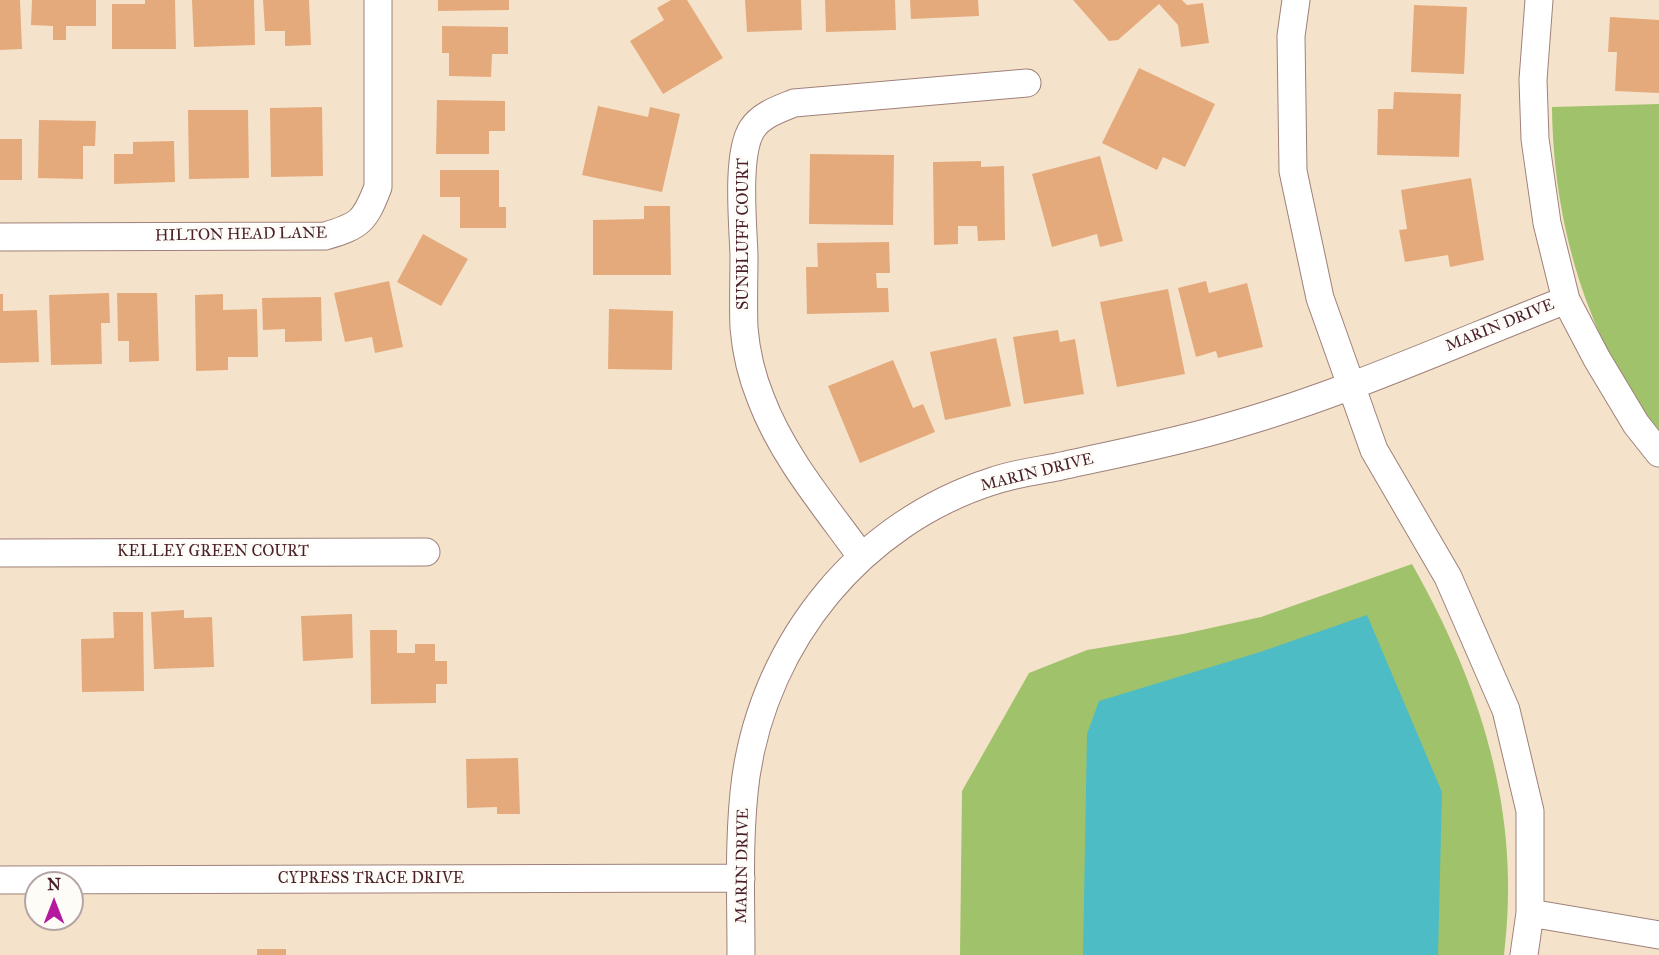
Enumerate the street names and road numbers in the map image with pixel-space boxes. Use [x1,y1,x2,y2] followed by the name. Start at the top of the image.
[734,158,754,310] street label: SUNBLUFF COURT
[155,224,327,246] street label: HILTON HEAD LANE
[1443,295,1557,357] street label: MARIN DRIVE
[979,450,1095,496] street label: MARIN DRIVE
[117,542,309,562] street label: KELLEY GREEN COURT
[732,808,754,924] street label: MARIN DRIVE
[278,869,464,889] street label: CYPRESS TRACE DRIVE

